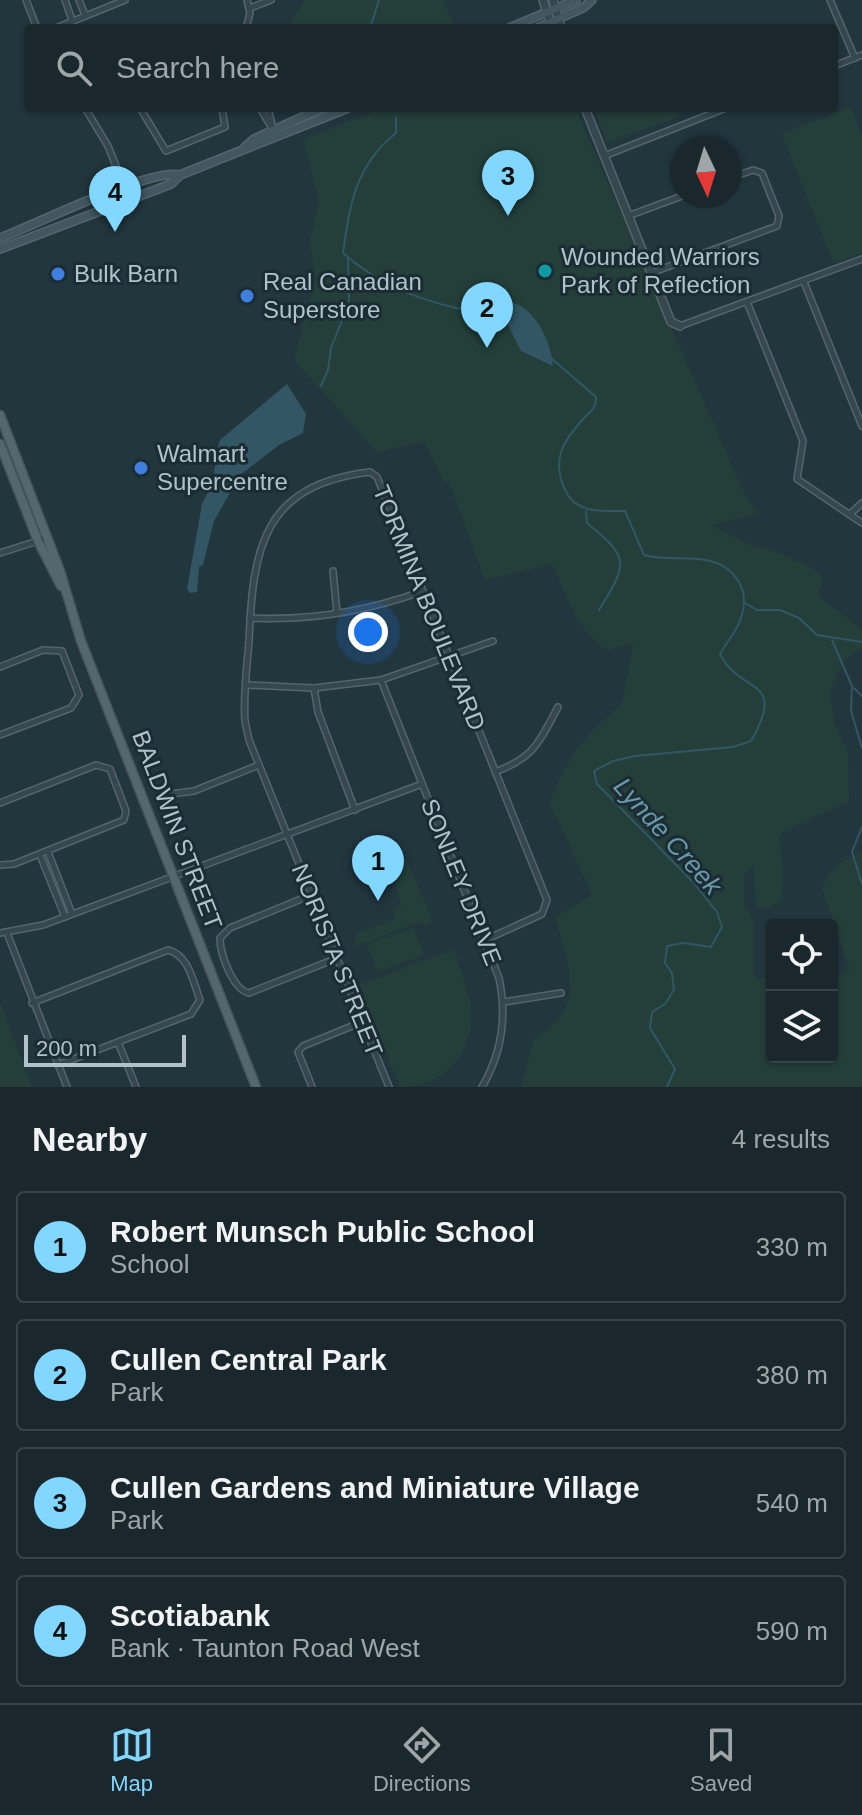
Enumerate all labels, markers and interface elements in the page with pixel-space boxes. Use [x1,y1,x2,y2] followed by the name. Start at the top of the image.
[24,24,838,112] search box
[52,46,96,90] icon: search
[116,51,279,84] text: Search here
[670,136,742,208] north arrow
[482,150,534,216] pin: 3
[89,166,141,232] pin: 4
[561,243,760,298] place label: Wounded Warriors Park of Reflection
[74,260,178,287] place label: Bulk Barn
[536,262,554,280] marker: Wounded Warriors Park of Reflection
[49,265,67,283] marker: Bulk Barn
[263,268,422,323] place label: Real Canadian Superstore
[461,282,513,348] pin: 2
[238,287,256,305] marker: Real Canadian Superstore
[157,440,288,495] place label: Walmart Supercentre
[132,459,150,477] marker: Walmart Supercentre
[368,481,491,734] street label: TORMINA BOULEVARD
[348,612,388,652] your location
[127,727,228,933] street label: BALDWIN STREET
[608,771,730,902] water label: Lynde Creek
[416,795,507,969] street label: SONLEY DRIVE
[352,835,404,901] pin: 1
[287,860,388,1060] street label: NORISTA STREET
[766,919,838,1063] map controls
[766,919,838,991] button: locate
[766,991,838,1063] button: layers
[24,1031,186,1067] scale bar
[36,1036,97,1061] text: 200 m
[32,1120,147,1158] text: Nearby
[732,1124,830,1154] text: 4 results
[110,1215,535,1248] text: Robert Munsch Public School
[53,1232,67,1262] text: 1
[756,1232,828,1262] text: 330 m
[110,1249,190,1279] text: School
[110,1343,387,1376] text: Cullen Central Park
[53,1360,67,1390] text: 2
[756,1360,828,1390] text: 380 m
[110,1377,163,1407] text: Park
[110,1471,640,1504] text: Cullen Gardens and Miniature Village
[53,1488,67,1518] text: 3
[756,1488,828,1518] text: 540 m
[110,1505,163,1535] text: Park
[110,1599,270,1632] text: Scotiabank
[53,1616,67,1646] text: 4
[756,1616,828,1646] text: 590 m
[110,1633,420,1663] text: Bank · Taunton Road West
[110,1723,154,1797] tab: Map
[373,1723,471,1797] tab: Directions
[690,1723,752,1797] tab: Saved

